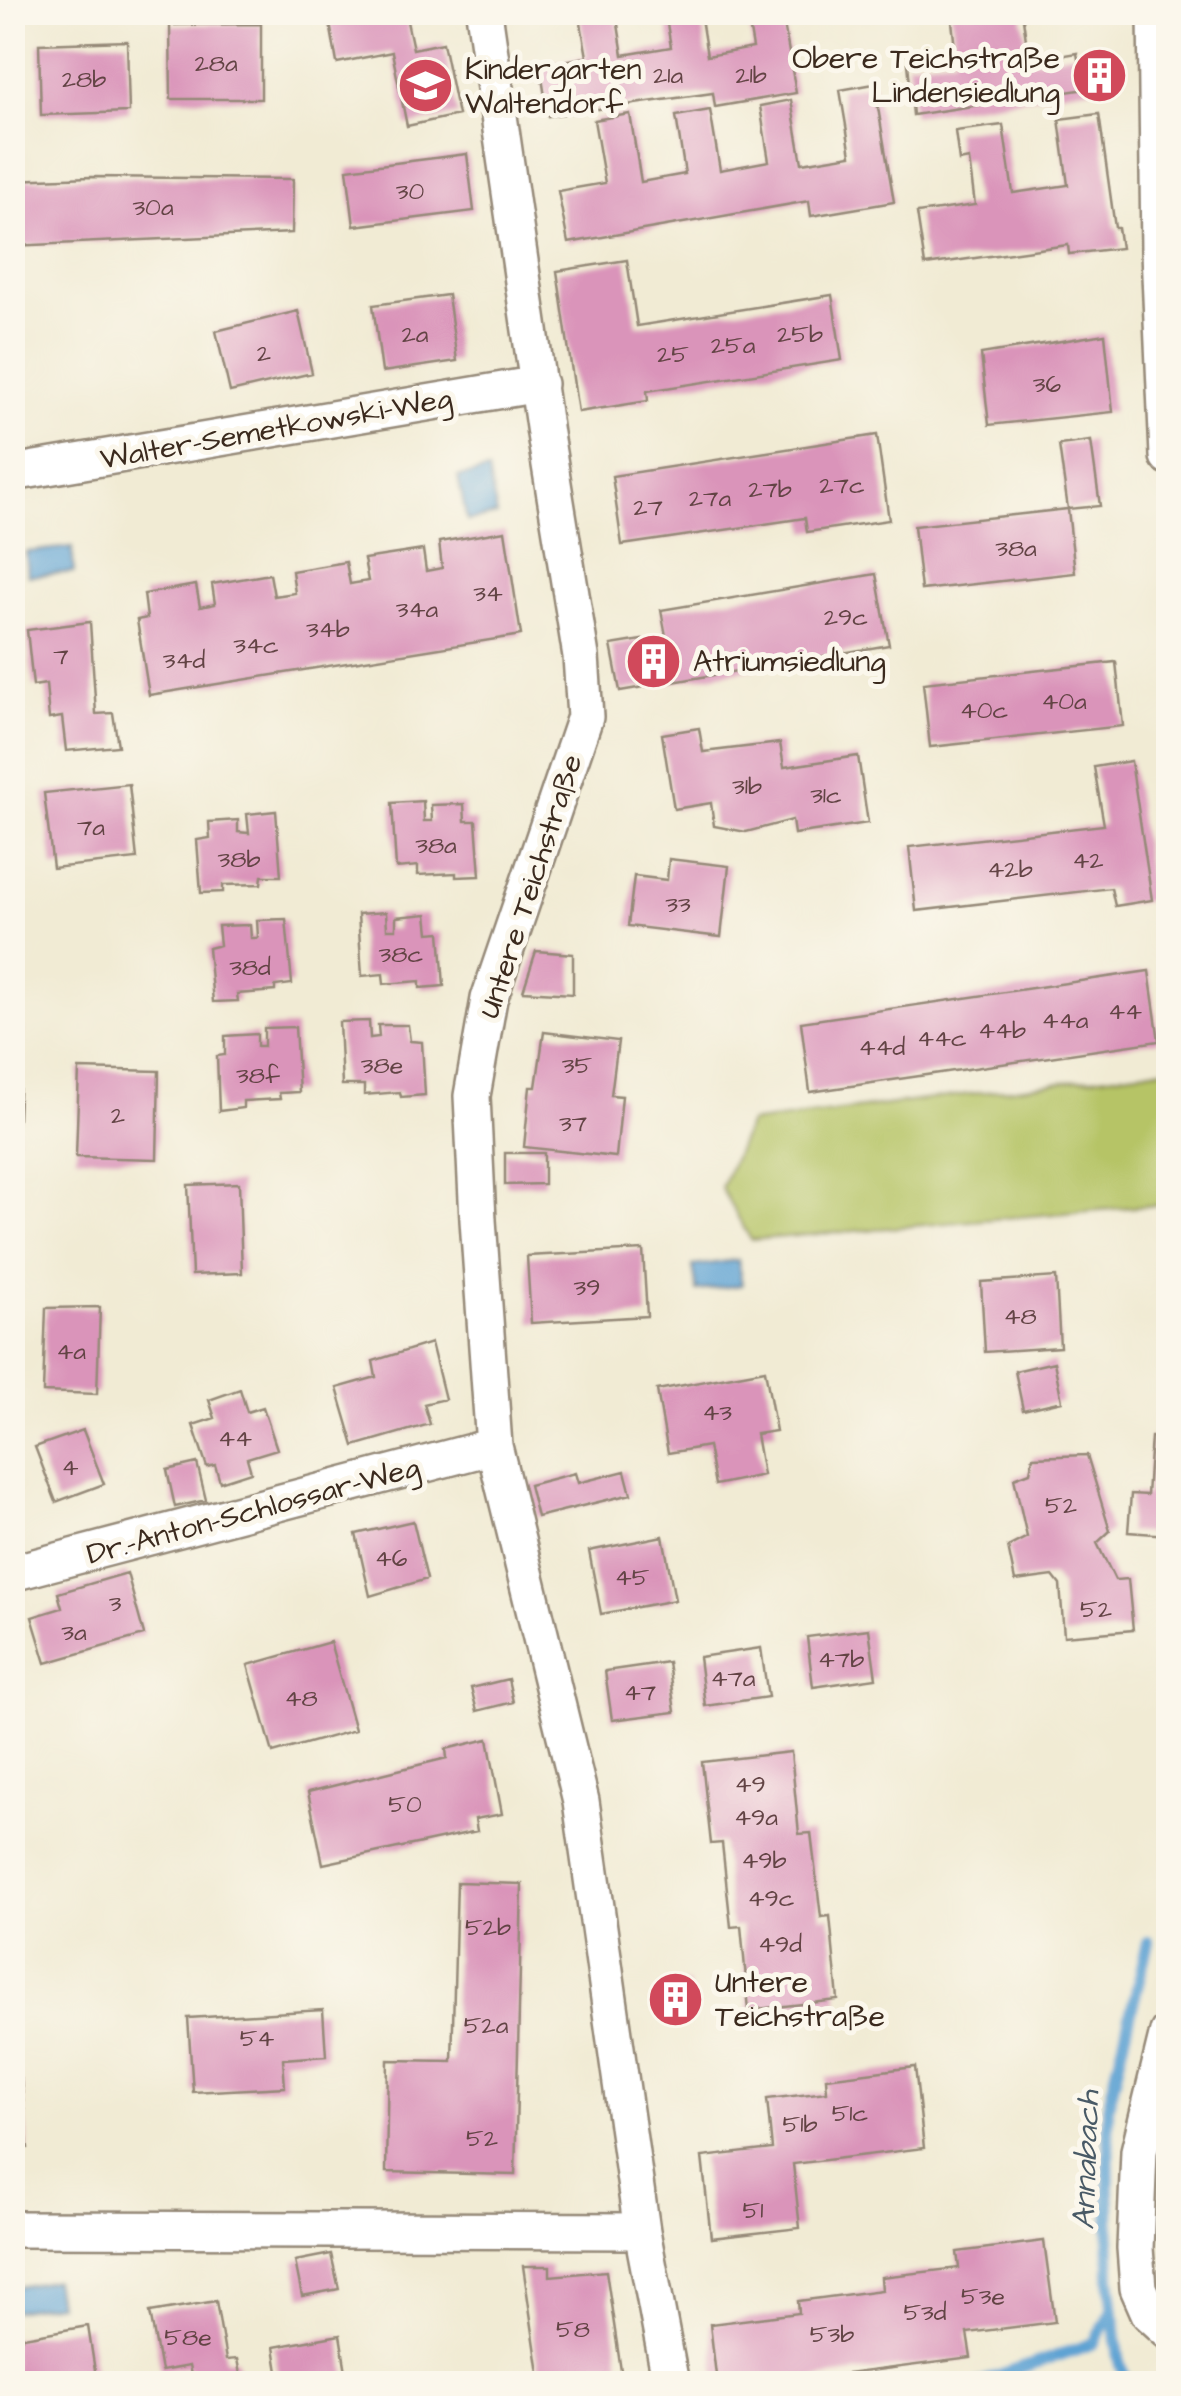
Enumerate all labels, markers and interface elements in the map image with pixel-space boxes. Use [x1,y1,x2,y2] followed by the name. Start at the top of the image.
[792,38,1060,115] place label: Obere Teichstraße Lindensiedlung
[1069,45,1129,105] building icon: Obere Teichstraße Lindensiedlung
[194,46,238,81] house number: 28a
[465,49,642,125] place label: Kindergarten Waltendorf
[396,56,456,116] school or university icon: Kindergarten Waltendorf
[653,58,683,93] house number: 21a
[735,58,767,93] house number: 21b
[62,62,106,97] house number: 28b
[396,174,424,209] house number: 30
[132,190,174,225] house number: 30a
[401,317,429,352] house number: 2a
[777,317,823,352] house number: 25b
[711,328,756,363] house number: 25a
[257,336,271,371] house number: 2
[657,337,689,372] house number: 25
[1033,367,1062,402] house number: 36
[97,377,456,482] street label: Walter-Semetkowski-Weg
[819,468,865,503] house number: 27c
[748,472,792,507] house number: 27b
[689,481,731,516] house number: 27a
[633,490,663,525] house number: 27
[995,531,1037,566] house number: 38a
[473,576,503,611] house number: 34
[396,592,439,627] house number: 34a
[824,600,868,635] house number: 29c
[306,612,350,647] house number: 34b
[233,628,279,663] house number: 34c
[624,631,684,691] building icon: Atriumsiedlung
[53,639,69,674] house number: 7
[693,641,886,684] place label: Atriumsiedlung
[163,643,205,678] house number: 34d
[1041,684,1087,719] house number: 40a
[960,693,1008,728] house number: 40c
[469,749,593,1024] street label: Untere Teichstraße
[732,769,762,804] house number: 31b
[810,778,842,813] house number: 31c
[77,810,105,845] house number: 7a
[415,828,457,863] house number: 38a
[218,842,260,877] house number: 38b
[1072,843,1104,878] house number: 42
[987,852,1033,887] house number: 42b
[665,887,691,922] house number: 33
[379,937,424,972] house number: 38c
[229,950,271,985] house number: 38d
[1108,994,1142,1029] house number: 44
[1042,1003,1089,1038] house number: 44a
[978,1013,1026,1048] house number: 44b
[917,1021,967,1056] house number: 44c
[859,1030,906,1065] house number: 44d
[361,1048,403,1083] house number: 38e
[562,1048,593,1083] house number: 35
[236,1058,280,1093] house number: 38f
[111,1098,125,1133] house number: 2
[559,1106,587,1141] house number: 37
[574,1270,600,1305] house number: 39
[1003,1299,1037,1334] house number: 48
[56,1334,86,1369] house number: 4a
[702,1395,732,1430] house number: 43
[218,1421,252,1456] house number: 44
[82,1446,425,1577] street label: Dr.-Anton-Schlossar-Weg
[61,1450,79,1485] house number: 4
[1045,1488,1077,1523] house number: 52
[375,1541,408,1576] house number: 46
[615,1560,650,1595] house number: 45
[109,1586,122,1621] house number: 3
[1080,1592,1112,1627] house number: 52
[61,1615,87,1650] house number: 3a
[818,1642,864,1677] house number: 47b
[710,1661,756,1696] house number: 47a
[624,1675,656,1710] house number: 47
[284,1681,318,1716] house number: 48
[734,1767,766,1802] house number: 49
[388,1787,422,1822] house number: 50
[734,1800,778,1835] house number: 49a
[741,1843,787,1878] house number: 49b
[747,1881,795,1916] house number: 49c
[465,1910,511,1945] house number: 52b
[758,1927,802,1962] house number: 49d
[715,1962,885,2038] place label: Untere Teichstraße
[646,1969,706,2029] building icon: Untere Teichstraße
[464,2008,509,2043] house number: 52a
[240,2021,274,2056] house number: 54
[1062,2089,1111,2230] water label: Annabach
[832,2096,869,2131] house number: 51c
[783,2107,817,2142] house number: 51b
[466,2121,498,2156] house number: 52
[743,2193,763,2228] house number: 51
[961,2279,1005,2314] house number: 53e
[903,2295,947,2330] house number: 53d
[556,2312,590,2347] house number: 58
[810,2317,854,2352] house number: 53b
[164,2320,212,2355] house number: 58e

